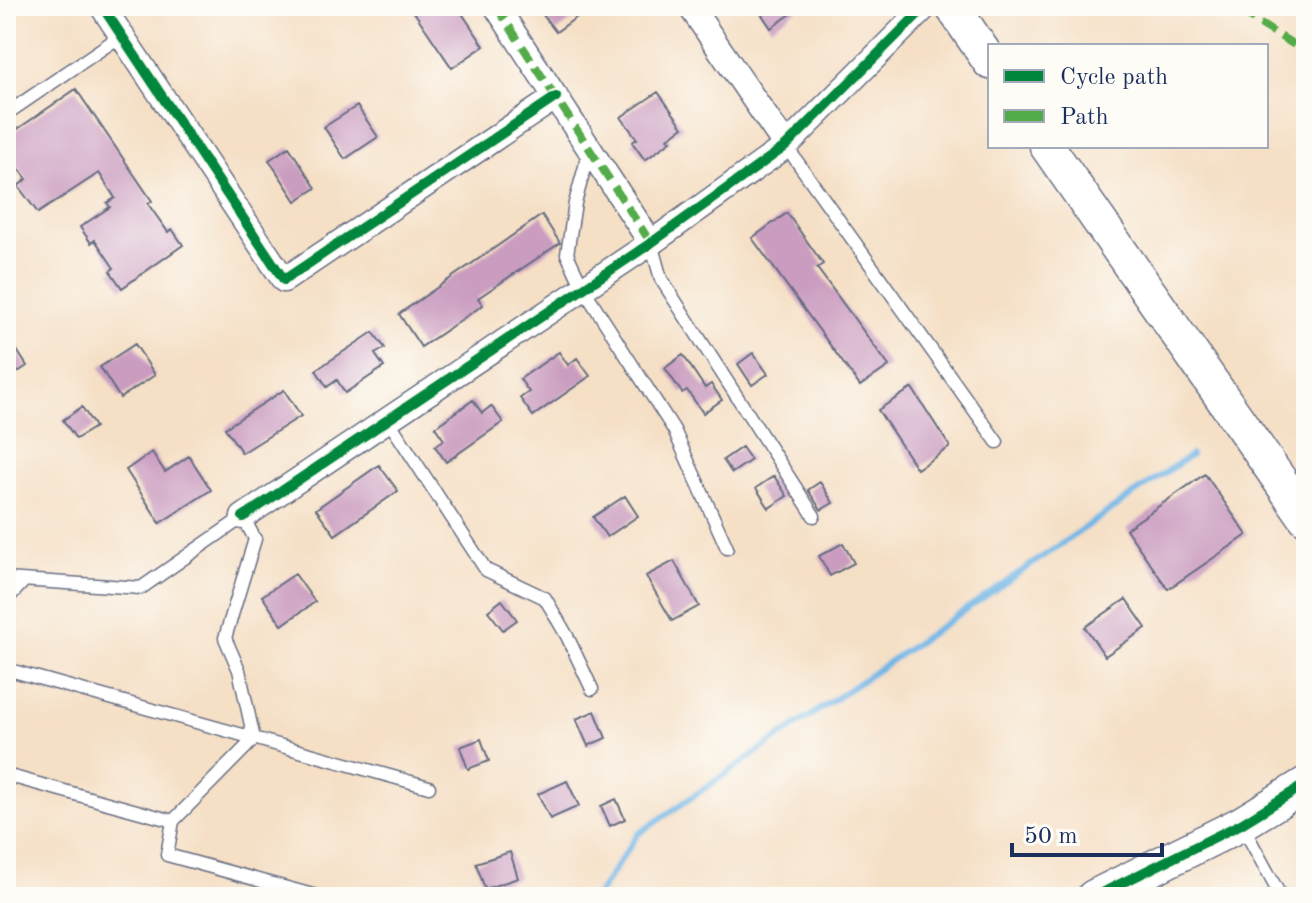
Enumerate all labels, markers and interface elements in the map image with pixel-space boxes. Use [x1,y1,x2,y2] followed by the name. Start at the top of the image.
[988,44,1268,148] legend
[1060,66,1168,90] text: Cycle path
[1060,106,1109,130] text: Path
[1012,807,1162,857] scale bar
[1024,825,1078,849] text: 50 m

